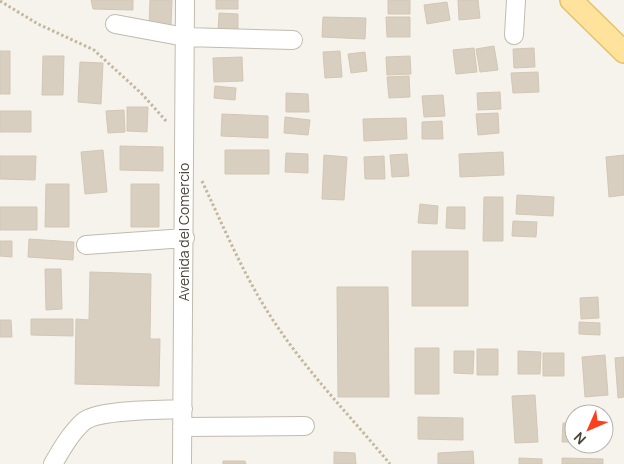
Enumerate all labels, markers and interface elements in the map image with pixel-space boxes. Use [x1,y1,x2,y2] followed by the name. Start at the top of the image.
[174,163,193,301] street label: Avenida del Comercio
[564,404,614,454] north arrow
[569,428,590,449] text: N

